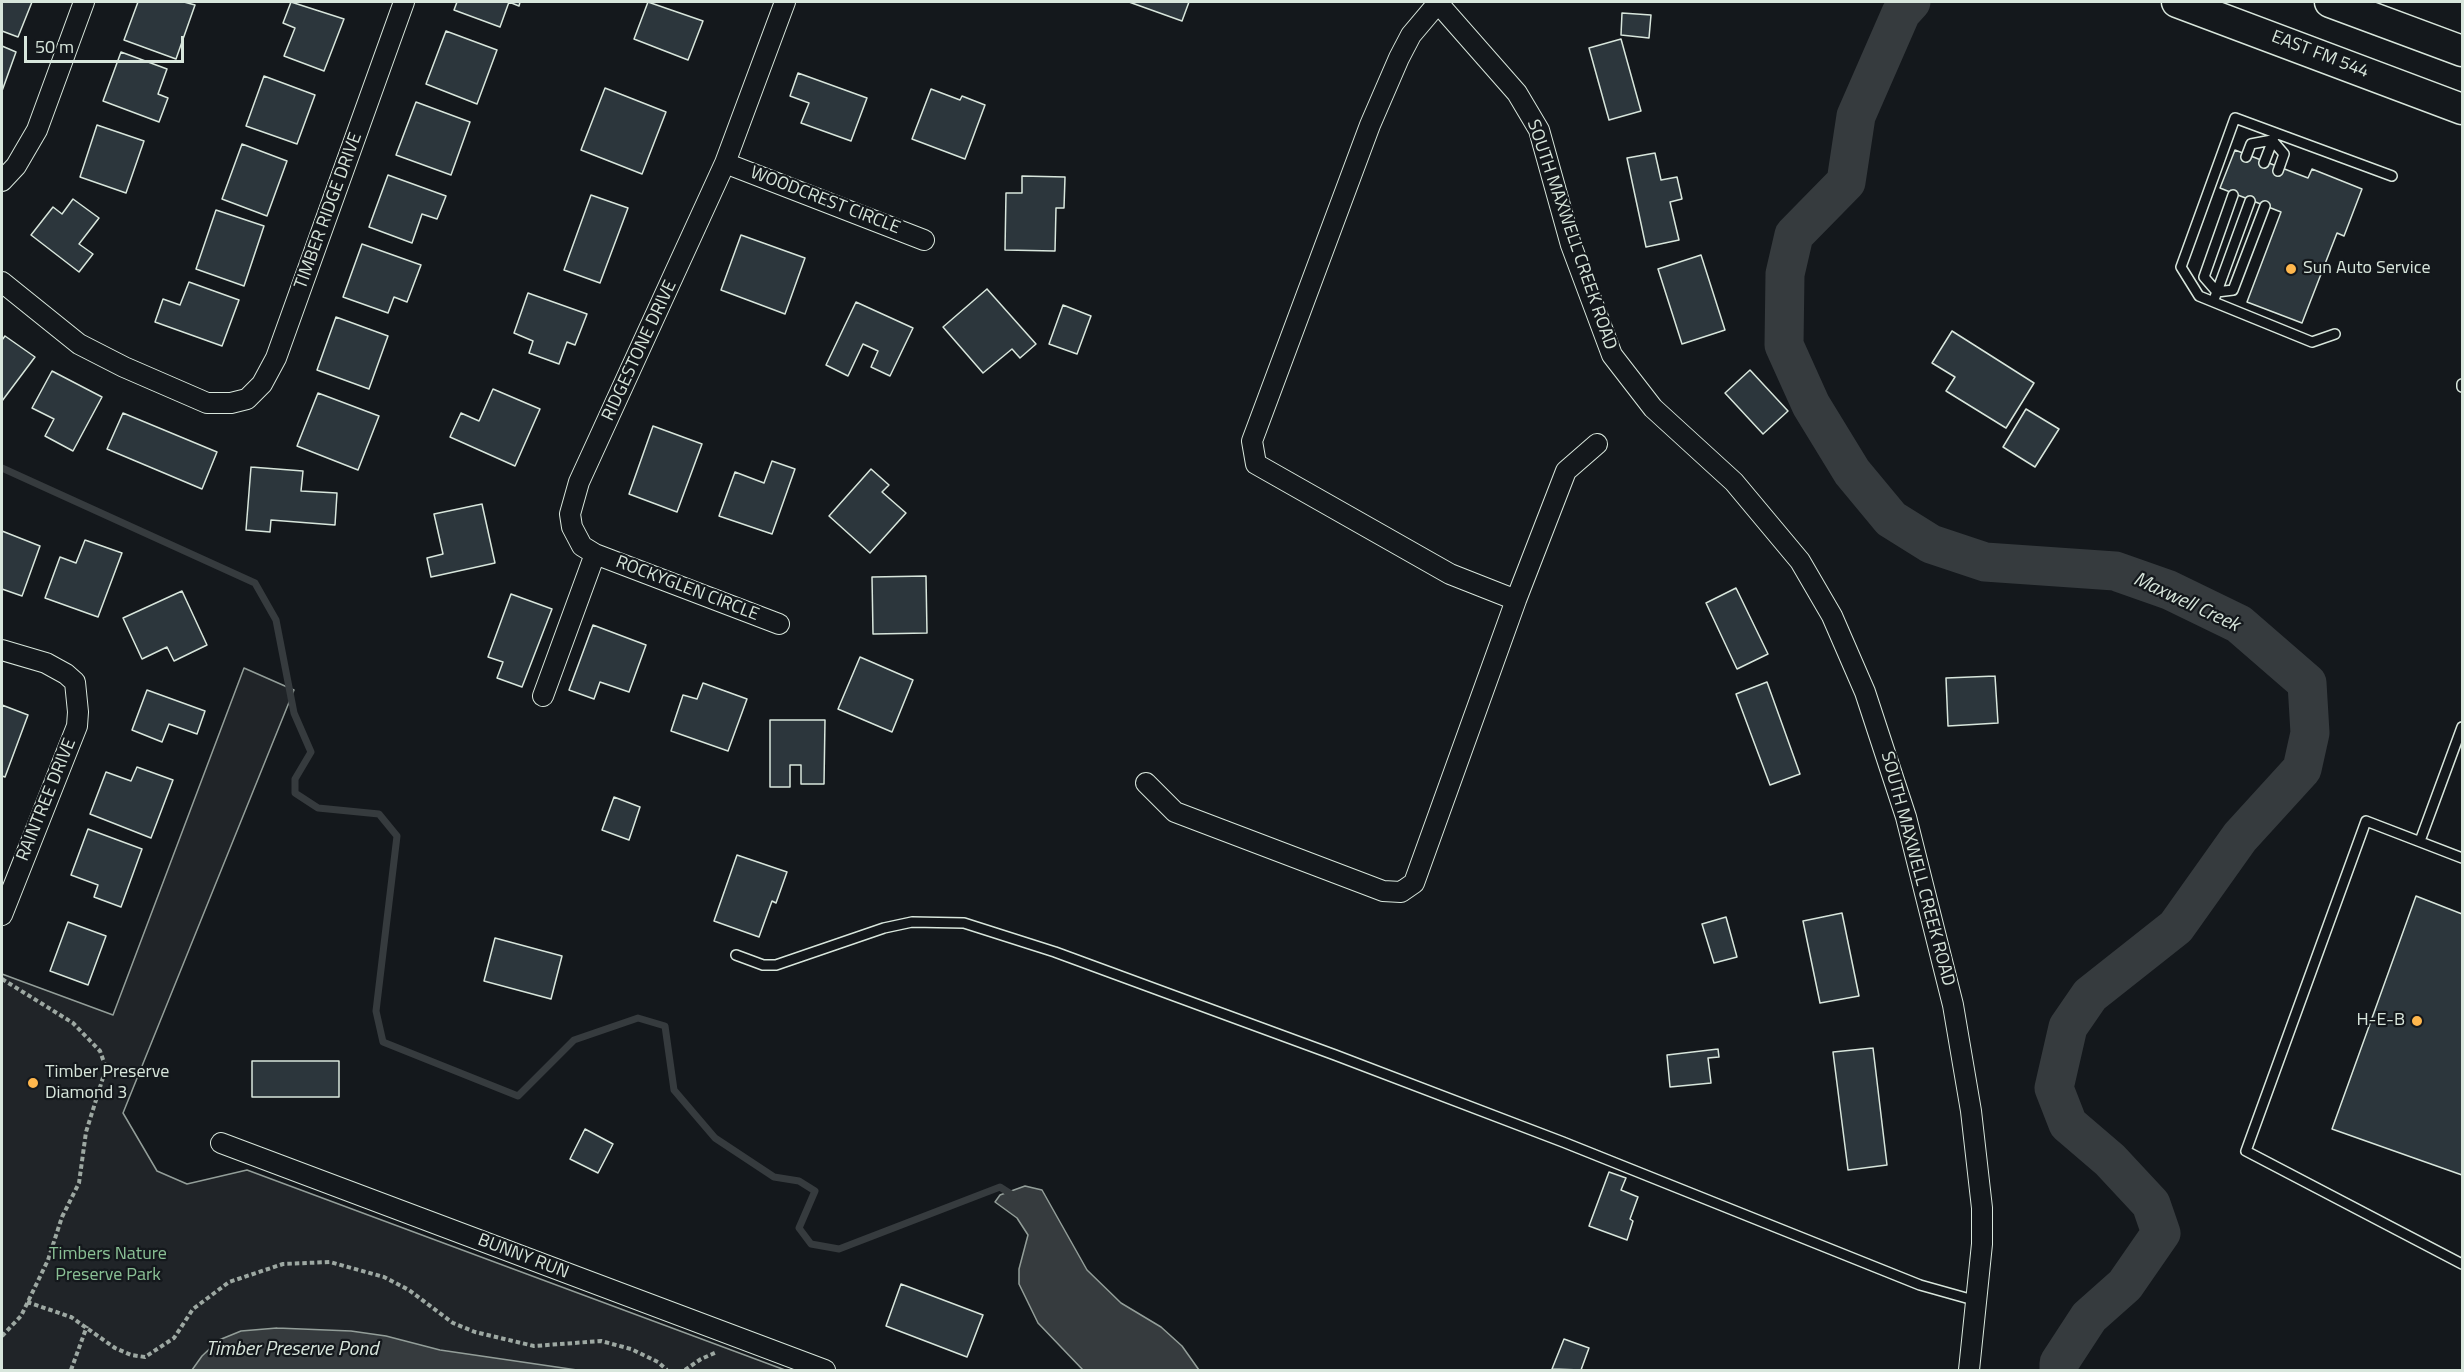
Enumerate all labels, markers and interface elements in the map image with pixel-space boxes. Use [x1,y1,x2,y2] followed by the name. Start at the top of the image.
[27,24,188,62] scale bar
[2268,27,2372,83] street label: EAST FM 544
[35,33,74,60] text: 50 m
[1521,117,1621,353] street label: SOUTH MAXWELL CREEK ROAD
[291,130,367,292] street label: TIMBER RIDGE DRIVE
[747,162,903,240] street label: WOODCREST CIRCLE
[2303,258,2431,280] place label: Sun Auto Service
[2284,262,2298,276] marker: Sun Auto Service
[598,277,682,425] street label: RIDGESTONE DRIVE
[612,552,762,626] street label: ROCKYGLEN CIRCLE
[2129,568,2243,638] water label: Maxwell Creek
[13,736,81,864] street label: RAINTREE DRIVE
[1875,749,1959,989] street label: SOUTH MAXWELL CREEK ROAD
[2356,1010,2405,1032] place label: H-E-B
[2410,1014,2424,1028] marker: H-E-B
[45,1062,169,1104] place label: Timber Preserve Diamond 3
[26,1076,40,1090] marker: Timber Preserve Diamond 3
[475,1230,571,1284] street label: BUNNY RUN
[49,1244,167,1286] park label: Timbers Nature Preserve Park
[206,1338,378,1362] water label: Timber Preserve Pond

